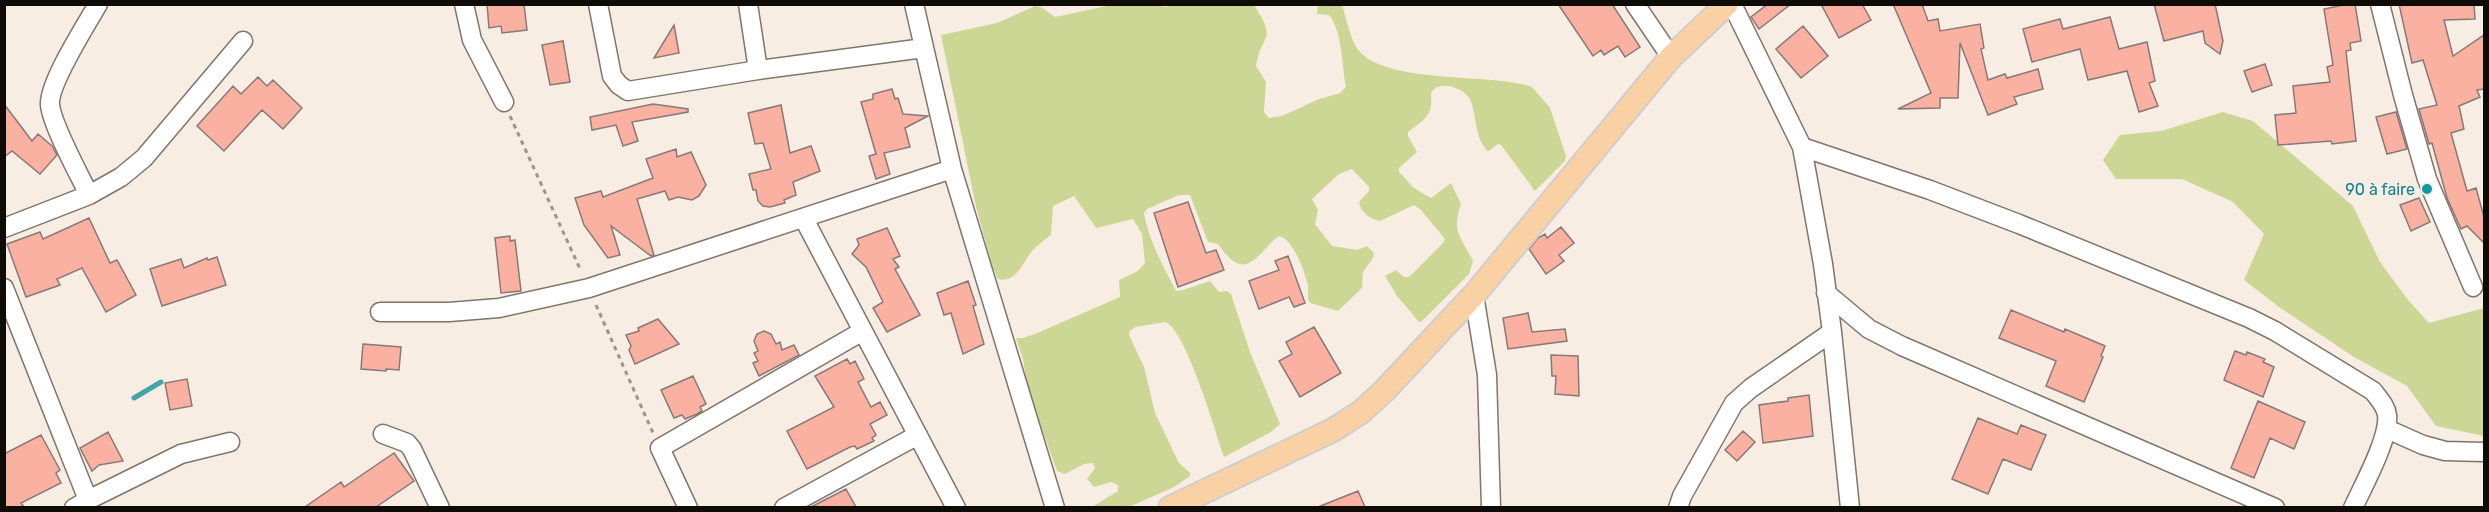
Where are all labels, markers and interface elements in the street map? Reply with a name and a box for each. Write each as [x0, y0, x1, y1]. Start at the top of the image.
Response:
place label: 90 à faire [2345, 180, 2415, 199]
marker: 90 à faire [2420, 182, 2434, 196]

